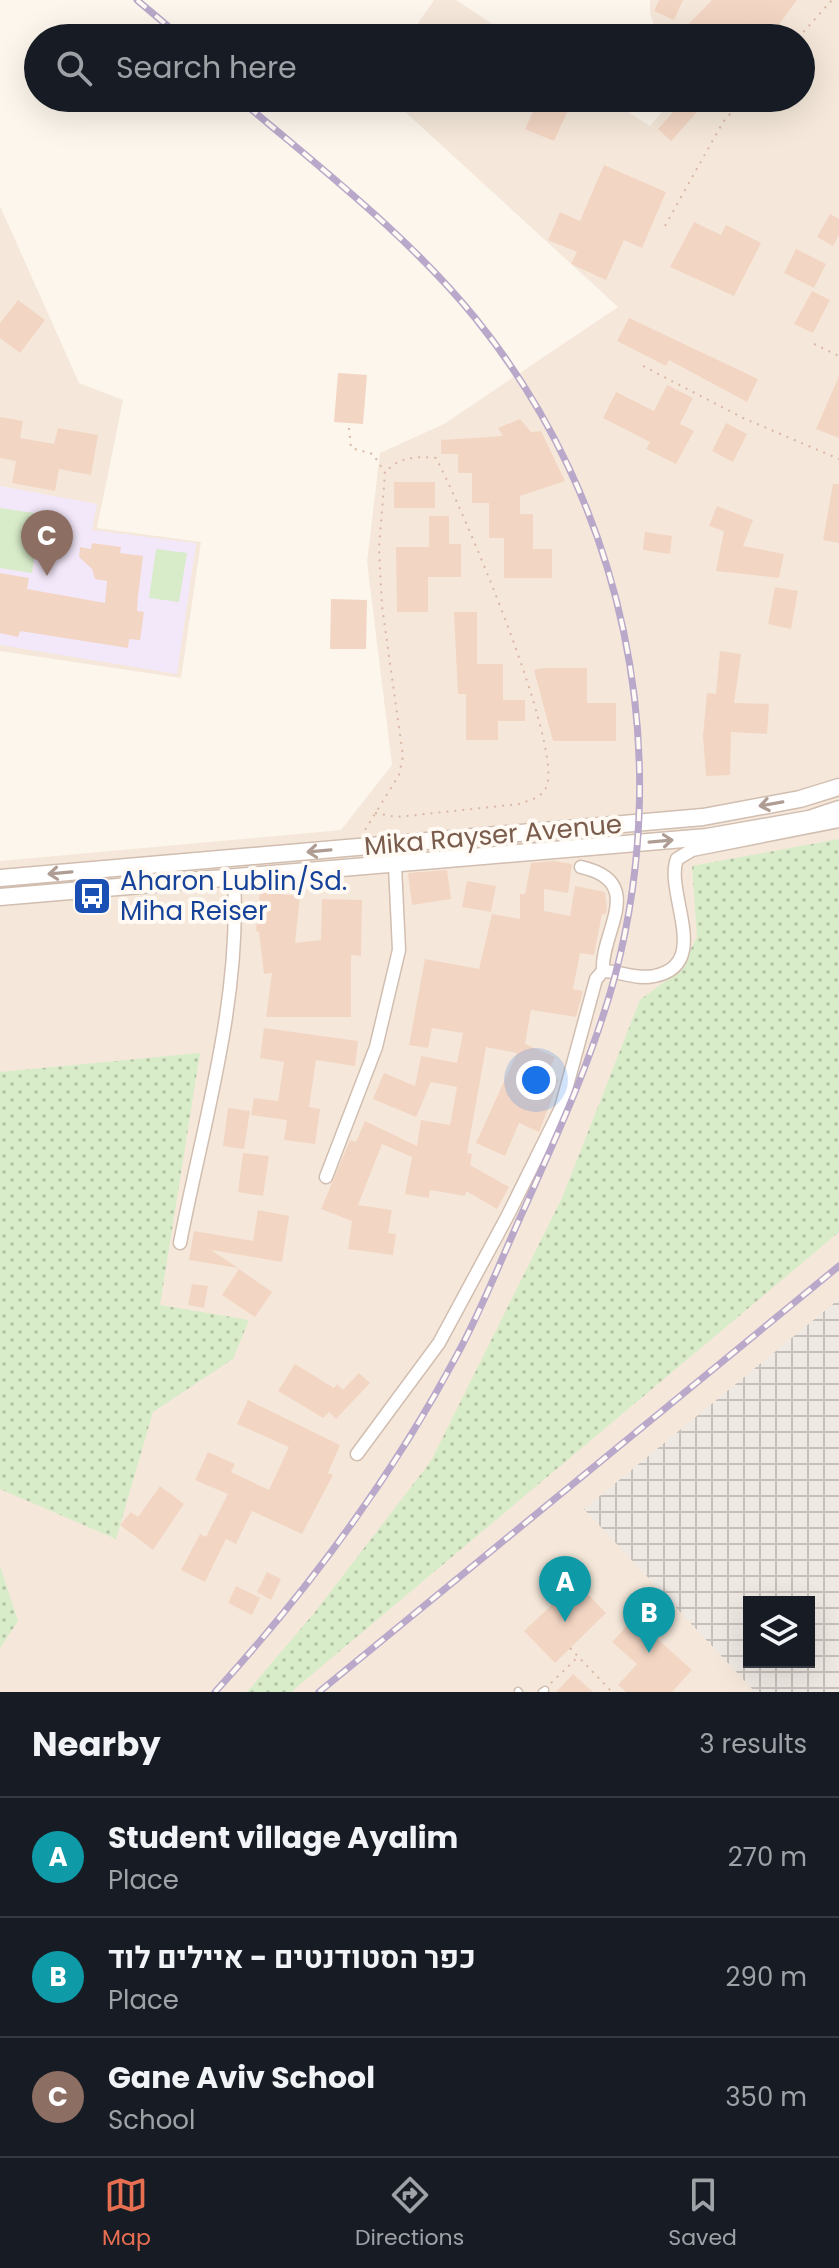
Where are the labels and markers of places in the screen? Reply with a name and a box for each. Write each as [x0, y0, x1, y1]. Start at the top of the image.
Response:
pin: C [21, 510, 73, 576]
place label: Aharon Lublin/Sd. Miha Reiser [120, 863, 347, 929]
bus stop icon: Aharon Lublin/Sd. Miha Reiser [71, 875, 113, 917]
pin: A [539, 1556, 591, 1622]
pin: B [623, 1587, 675, 1653]

